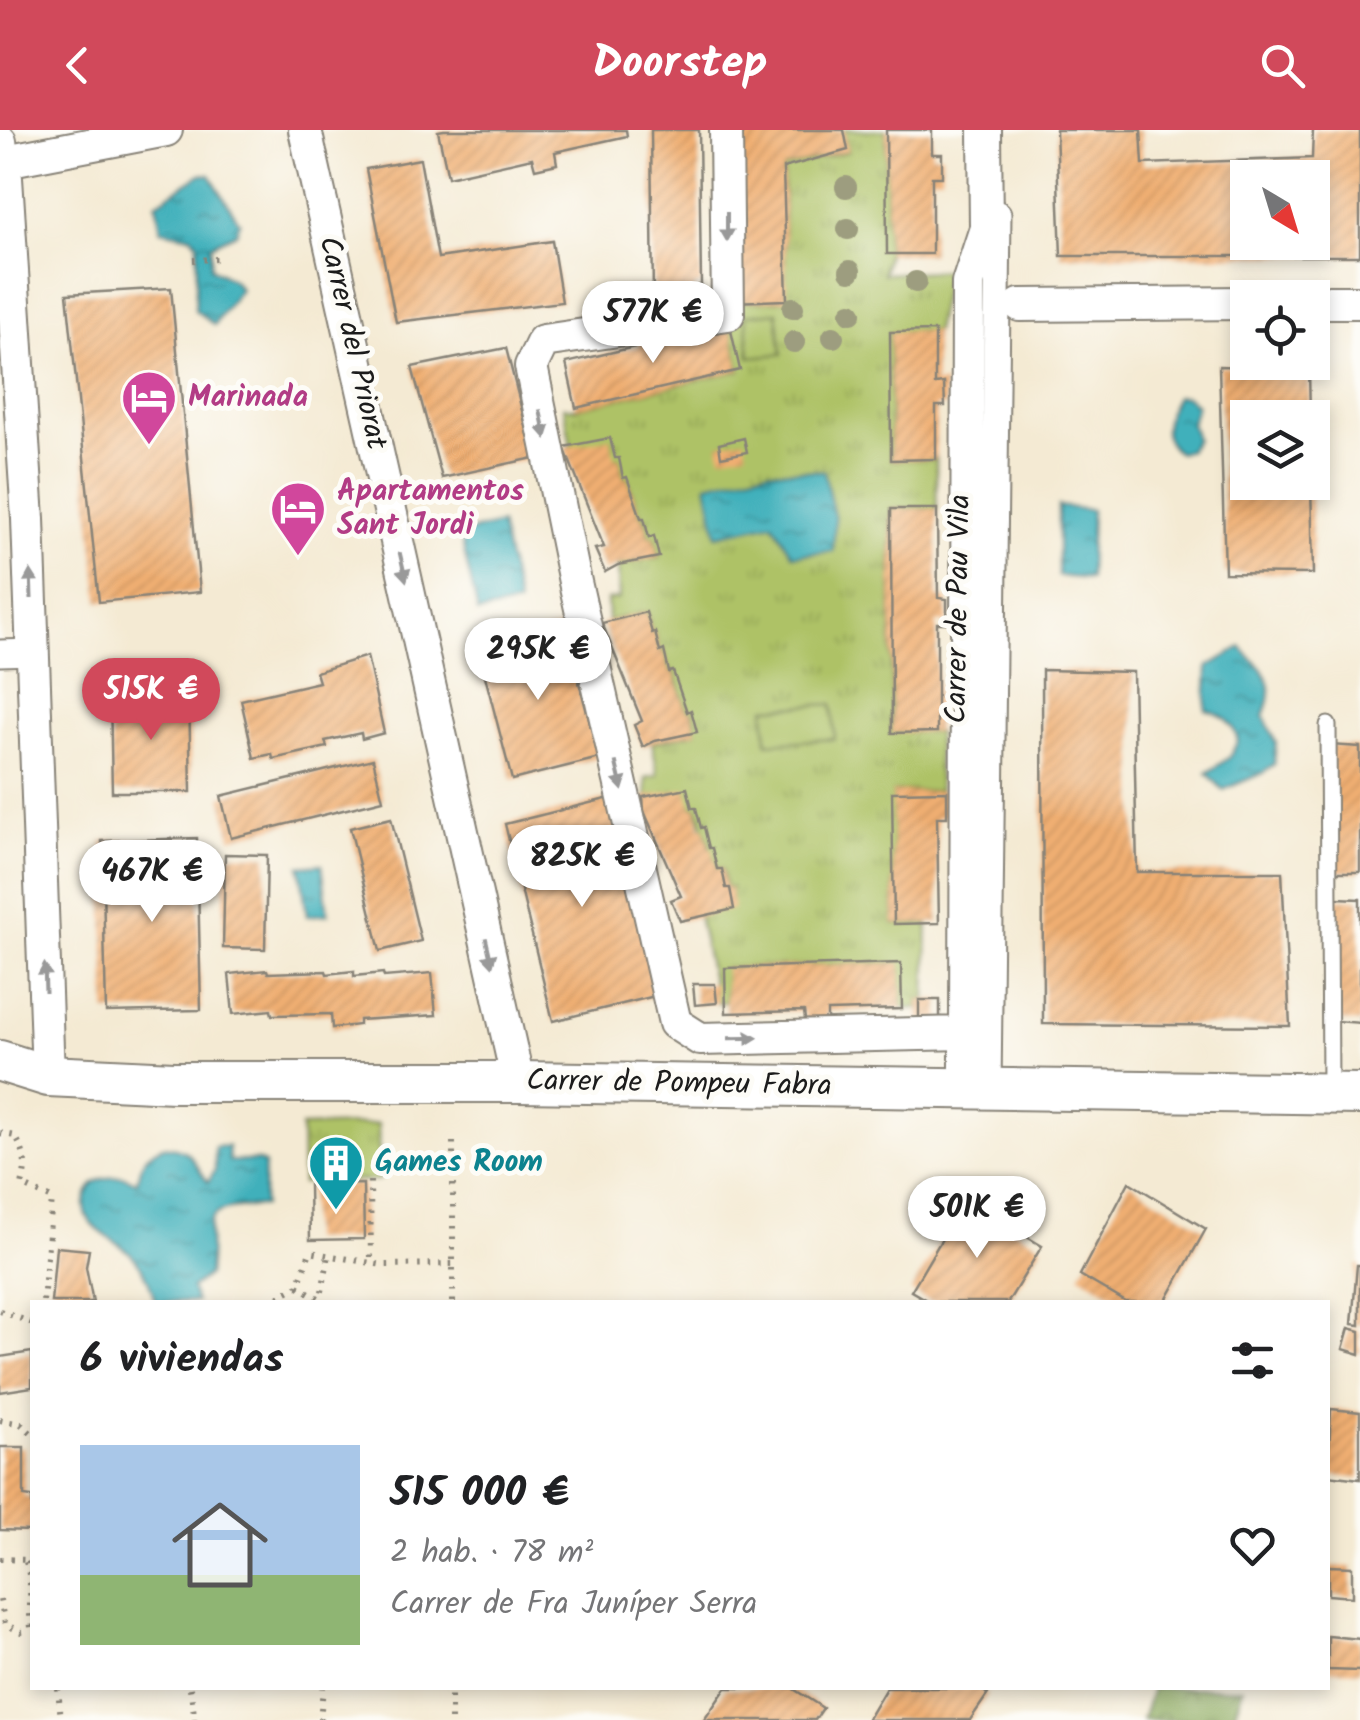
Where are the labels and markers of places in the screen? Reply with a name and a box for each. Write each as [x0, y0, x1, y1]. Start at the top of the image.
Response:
pin: 577K € [572, 281, 734, 366]
hotel icon: Marinada [119, 368, 179, 447]
place label: Marinada [188, 374, 308, 422]
place label: Apartamentos Sant Jordi [337, 468, 524, 550]
hotel icon: Apartamentos Sant Jordi [268, 479, 328, 558]
pin: 295K € [457, 618, 619, 703]
pin: 515K € [70, 658, 232, 743]
pin: 825K € [501, 825, 663, 910]
pin: 467K € [71, 840, 233, 925]
building icon: Games Room [306, 1133, 366, 1212]
place label: Games Room [375, 1139, 543, 1187]
pin: 501K € [896, 1176, 1058, 1261]

